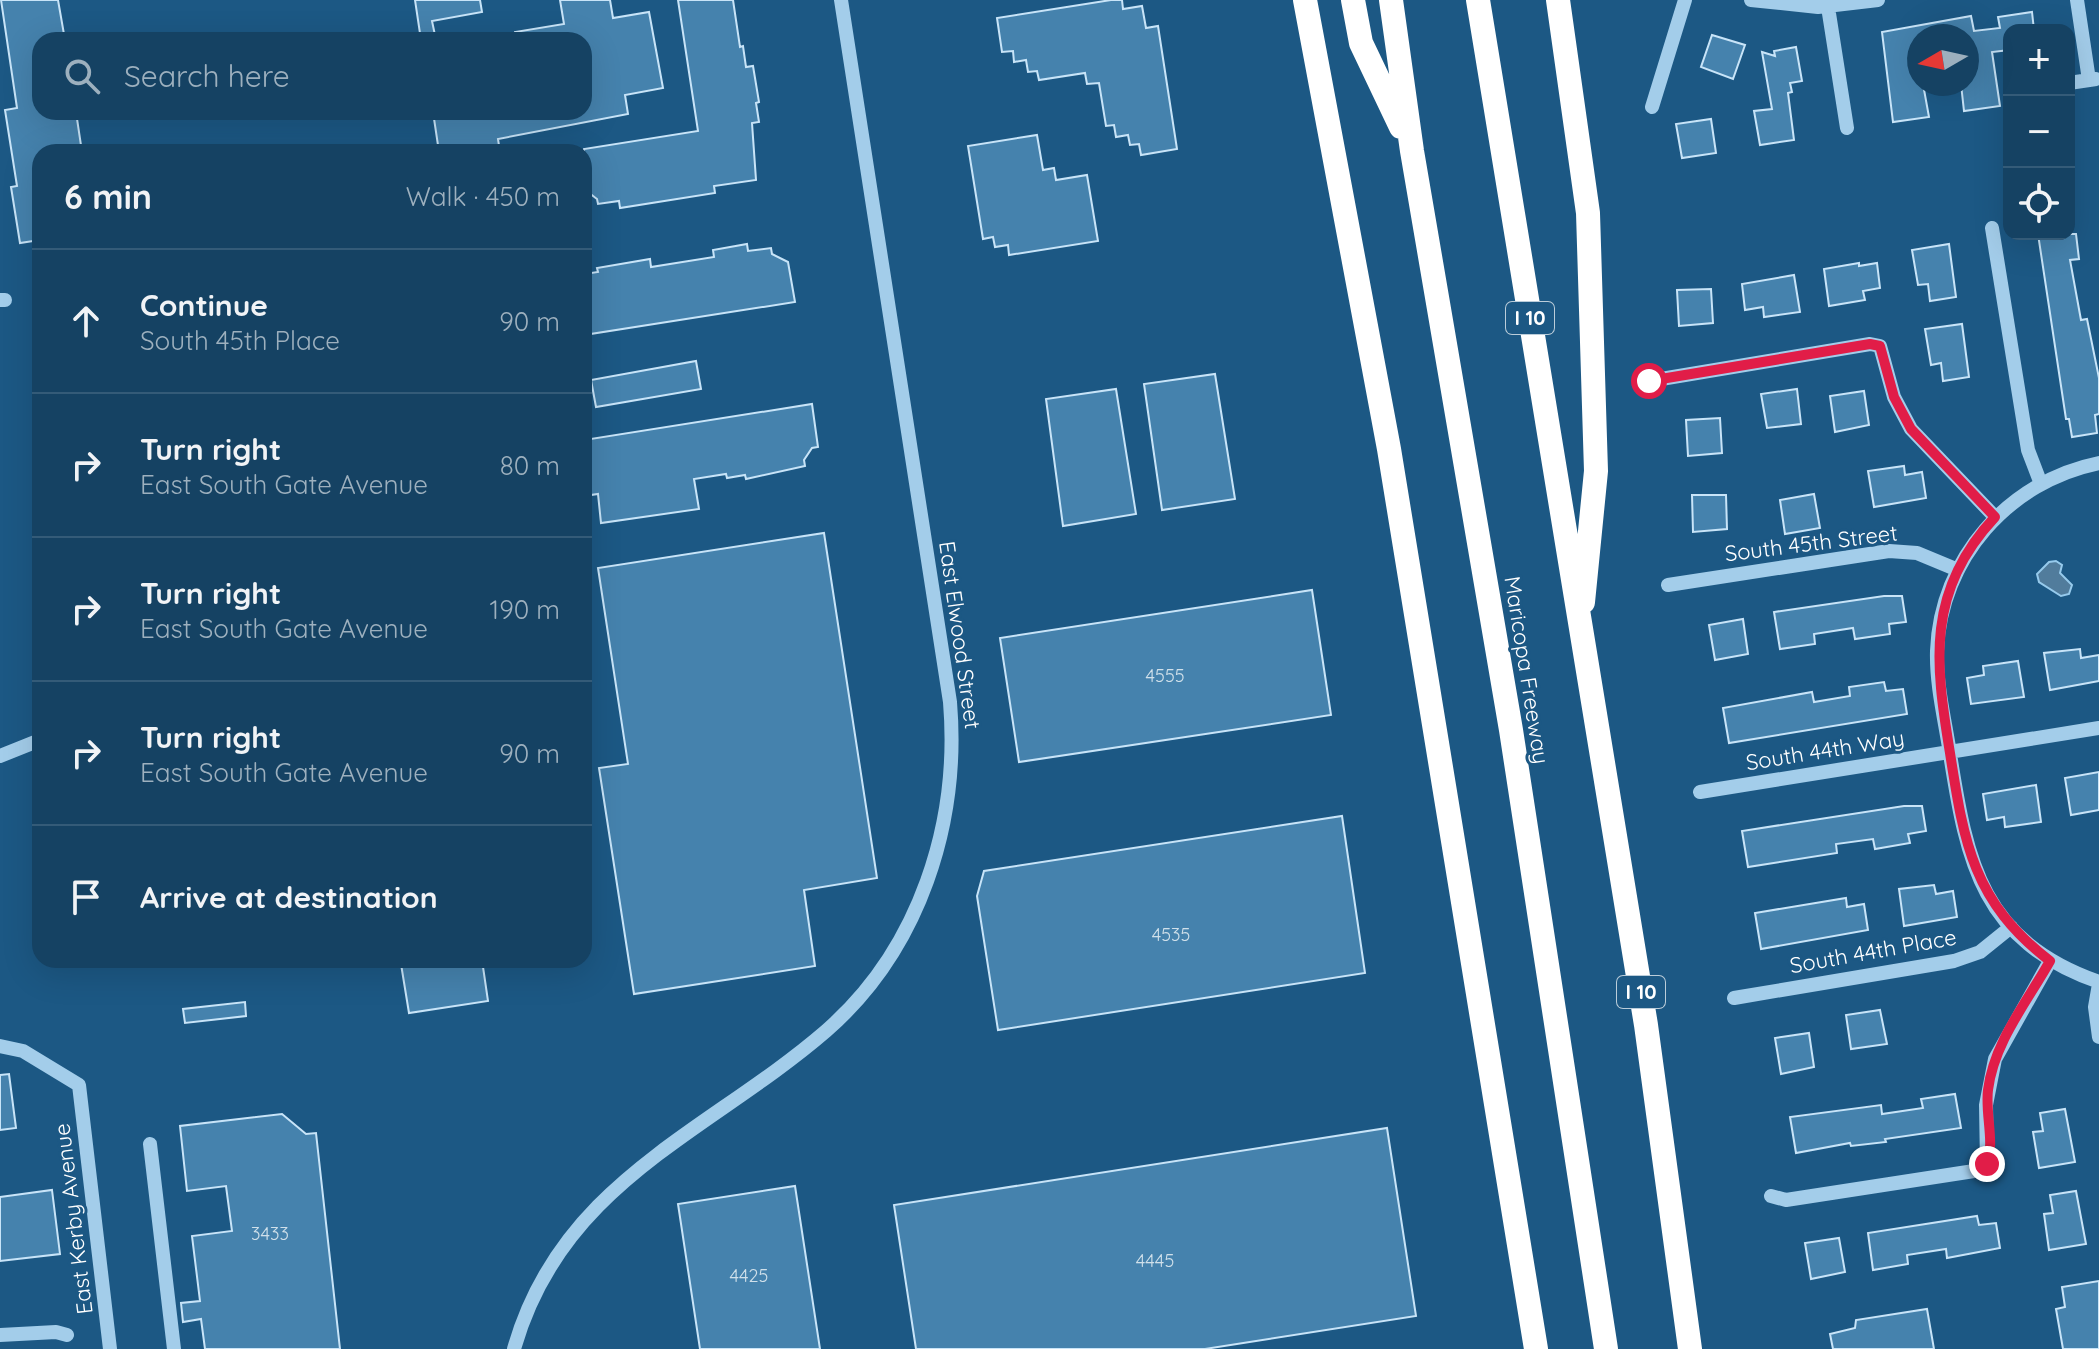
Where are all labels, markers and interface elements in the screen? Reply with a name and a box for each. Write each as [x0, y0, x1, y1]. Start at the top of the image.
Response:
north arrow [1907, 24, 1979, 96]
map controls [2003, 24, 2075, 240]
button: + [2003, 24, 2075, 96]
search box [32, 32, 592, 120]
icon: search [60, 54, 104, 98]
text: Search here [124, 57, 290, 95]
button: − [2003, 96, 2075, 168]
button: locate [2003, 168, 2075, 240]
text: 6 min [64, 175, 152, 218]
text: Walk · 450 m [406, 180, 560, 213]
text: Continue [140, 286, 268, 324]
icon: ahead [64, 299, 108, 343]
road number: I 10 [1506, 302, 1554, 334]
text: 90 m [499, 305, 560, 338]
text: South 45th Place [140, 324, 340, 357]
route start [1631, 363, 1667, 399]
text: Turn right [140, 430, 281, 468]
icon: right [64, 443, 108, 487]
text: 80 m [500, 449, 560, 482]
text: East South Gate Avenue [140, 468, 428, 501]
street label: South 45th Street [1723, 519, 1899, 567]
street label: East Elwood Street [933, 539, 987, 731]
text: Turn right [140, 574, 281, 612]
street label: Maricopa Freeway [1498, 574, 1556, 766]
icon: right [64, 587, 108, 631]
text: 190 m [490, 593, 560, 626]
text: East South Gate Avenue [140, 612, 428, 645]
house number: 4555 [1145, 664, 1185, 687]
text: Turn right [140, 718, 281, 756]
street label: South 44th Way [1744, 724, 1906, 776]
icon: right [64, 731, 108, 775]
text: 90 m [499, 737, 560, 770]
text: East South Gate Avenue [140, 756, 428, 789]
icon: arrive [64, 875, 108, 919]
text: Arrive at destination [140, 878, 438, 916]
house number: 4535 [1152, 923, 1190, 946]
street label: South 44th Place [1788, 923, 1958, 979]
road number: I 10 [1617, 976, 1665, 1008]
street label: East Kerby Avenue [47, 1122, 99, 1316]
route end [1969, 1146, 2005, 1182]
house number: 3433 [251, 1222, 289, 1245]
house number: 4445 [1136, 1249, 1174, 1272]
house number: 4425 [730, 1264, 768, 1287]

